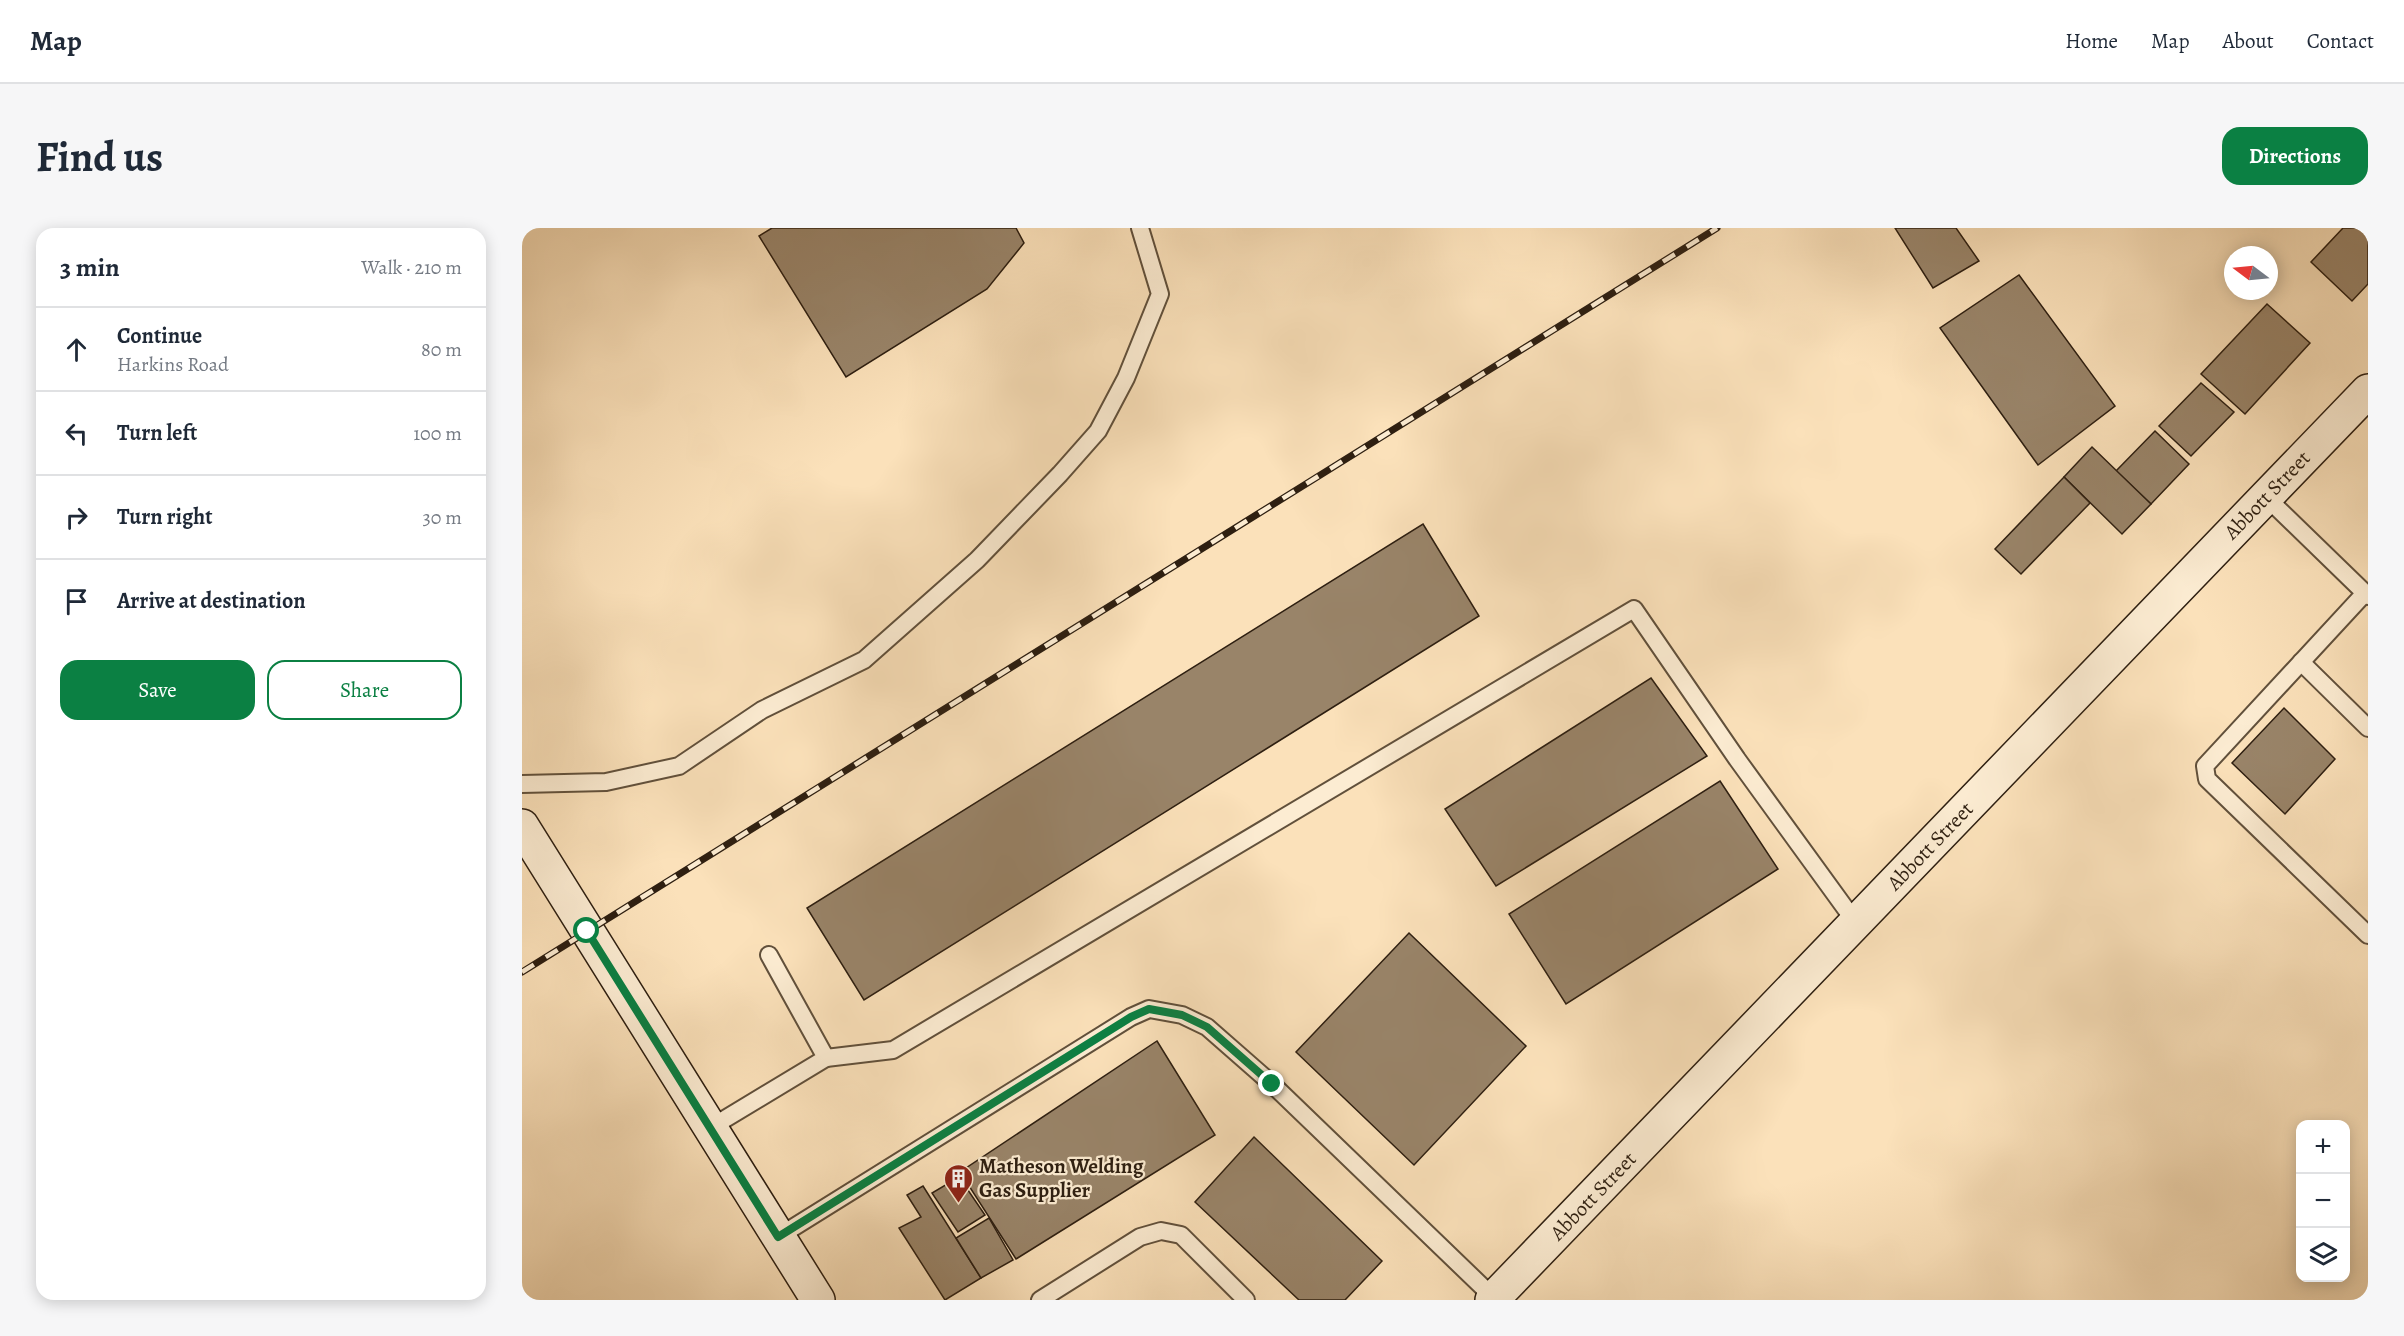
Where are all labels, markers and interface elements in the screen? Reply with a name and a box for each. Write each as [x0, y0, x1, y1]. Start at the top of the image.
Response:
text: Map [30, 22, 82, 60]
text: Home [2065, 27, 2118, 55]
text: Map [2151, 27, 2189, 55]
text: About [2222, 27, 2274, 55]
text: Contact [2307, 27, 2374, 55]
button: Directions [2222, 127, 2368, 185]
text: Find us [36, 128, 163, 185]
north arrow [2224, 246, 2278, 300]
text: 3 min [60, 250, 120, 285]
text: Walk · 210 m [361, 254, 462, 281]
text: Continue [117, 321, 202, 351]
icon: ahead [60, 333, 93, 366]
text: 80 m [421, 336, 462, 363]
text: Harkins Road [117, 351, 229, 378]
icon: left [60, 417, 93, 450]
text: Turn left [117, 418, 197, 448]
text: 100 m [413, 420, 462, 447]
street label: Abbott Street [2217, 444, 2316, 546]
icon: right [60, 501, 93, 534]
text: Turn right [117, 502, 213, 532]
text: 30 m [422, 504, 462, 531]
icon: arrive [60, 585, 93, 618]
text: Arrive at destination [117, 586, 306, 616]
button: Save [60, 660, 255, 720]
button: Share [267, 660, 462, 720]
street label: Abbott Street [1880, 795, 1979, 897]
route start [573, 917, 599, 943]
route end [1258, 1070, 1284, 1096]
map controls [2296, 1120, 2350, 1282]
button: + [2296, 1120, 2350, 1174]
street label: Abbott Street [1543, 1145, 1642, 1247]
place label: Matheson Welding Gas Supplier [979, 1152, 1144, 1204]
building icon: Matheson Welding Gas Supplier [942, 1162, 974, 1204]
button: − [2296, 1174, 2350, 1228]
button: layers [2296, 1228, 2350, 1282]

